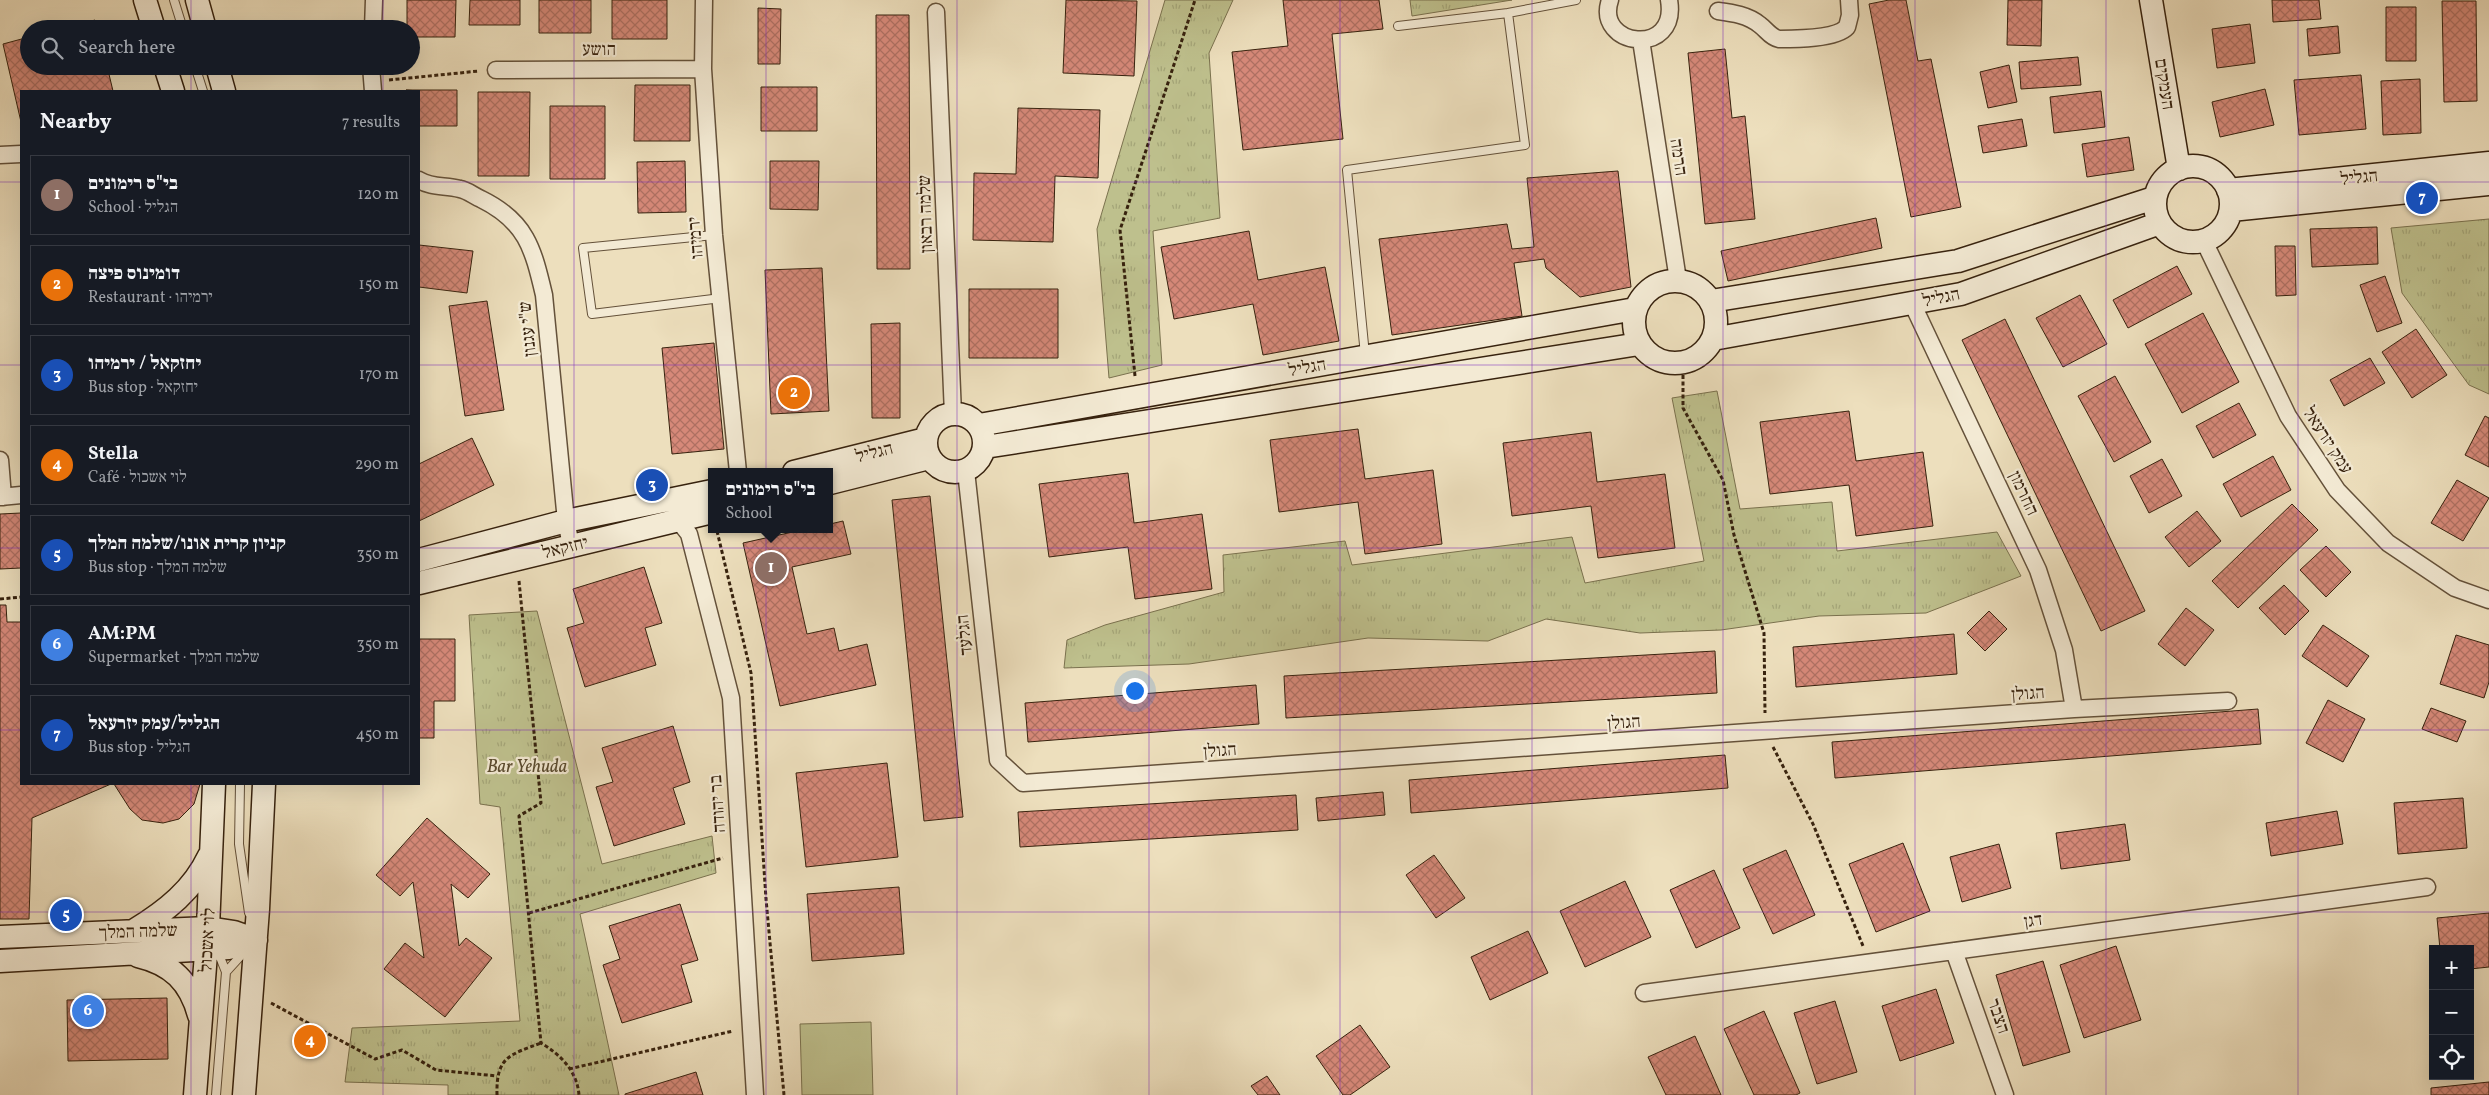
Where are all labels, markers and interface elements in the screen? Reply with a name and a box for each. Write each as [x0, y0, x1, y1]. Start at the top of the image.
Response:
search box [20, 20, 420, 75]
icon: search [38, 34, 66, 62]
text: Search here [78, 35, 175, 61]
street label: הושע [582, 38, 616, 63]
street label: העמקים [2147, 57, 2180, 112]
text: Nearby [40, 108, 111, 137]
text: 7 results [342, 112, 400, 134]
street label: הרמה [1662, 137, 1693, 178]
street label: הגליל [2339, 164, 2379, 193]
text: בי"ס רימונים [88, 171, 178, 197]
street label: שלמה רבאון [913, 174, 940, 253]
pin: 7 [2406, 179, 2438, 217]
text: 1 [54, 184, 60, 206]
text: 120 m [357, 184, 399, 206]
text: School · הגליל [88, 197, 178, 219]
street label: ירמיהו [682, 216, 711, 260]
text: דומינוס פיצה [88, 261, 180, 287]
text: 2 [53, 274, 61, 296]
text: 150 m [358, 274, 399, 296]
street label: הגליל [1920, 282, 1963, 315]
text: Restaurant · ירמיהו [88, 287, 213, 309]
street label: ש"י עגנון [513, 300, 544, 358]
text: יחזקאל / ירמיהו [88, 351, 201, 377]
street label: הגליל [1286, 353, 1328, 384]
text: 3 [53, 364, 61, 386]
text: 170 m [359, 364, 399, 386]
pin: 2 [778, 374, 810, 412]
text: Bus stop · יחזקאל [88, 377, 198, 399]
street label: עמק יזרעאל [2296, 402, 2358, 479]
street label: הגליל [853, 437, 896, 470]
text: Stella [88, 441, 139, 467]
text: 4 [52, 454, 62, 476]
text: 290 m [355, 454, 399, 476]
pin: 3 [636, 466, 668, 504]
text: Café · לוי אשכול [88, 467, 187, 489]
street label: החרמון [2001, 467, 2044, 520]
popup [708, 468, 833, 533]
text: בי"ס רימונים [725, 477, 816, 503]
text: School [725, 503, 772, 525]
text: קניון קרית אונו/שלמה המלך [88, 531, 286, 557]
street label: יחזקאל [540, 531, 591, 566]
text: 5 [53, 544, 61, 566]
text: 350 m [356, 544, 399, 566]
pin: 1 [755, 549, 787, 587]
text: Bus stop · שלמה המלך [88, 557, 227, 579]
street label: הגלעד [951, 613, 980, 657]
text: AM:PM [88, 621, 156, 647]
text: 6 [53, 634, 61, 656]
text: 350 m [356, 634, 399, 656]
text: Supermarket · שלמה המלך [88, 647, 260, 669]
your location [1122, 678, 1148, 704]
street label: הגולן [2011, 681, 2046, 708]
street label: הגולן [1607, 710, 1642, 737]
text: הגליל/עמק יזרעאל [88, 711, 220, 737]
text: 7 [53, 724, 61, 746]
text: 450 m [356, 724, 399, 746]
text: Bus stop · הגליל [88, 737, 190, 759]
street label: הגולן [1203, 738, 1238, 765]
park label: Bar Yehuda [487, 755, 567, 780]
street label: בר יהודה [704, 774, 733, 834]
pin: 5 [50, 896, 82, 934]
street label: לוי אשכול [194, 907, 223, 973]
street label: דגן [2022, 908, 2044, 935]
street label: שלמה המלך [98, 919, 178, 946]
map controls [2429, 945, 2474, 1080]
button: + [2429, 945, 2474, 990]
button: − [2429, 990, 2474, 1035]
pin: 6 [72, 992, 104, 1030]
street label: הצבר [1980, 996, 2015, 1037]
pin: 4 [294, 1022, 326, 1060]
button: locate [2429, 1035, 2474, 1080]

